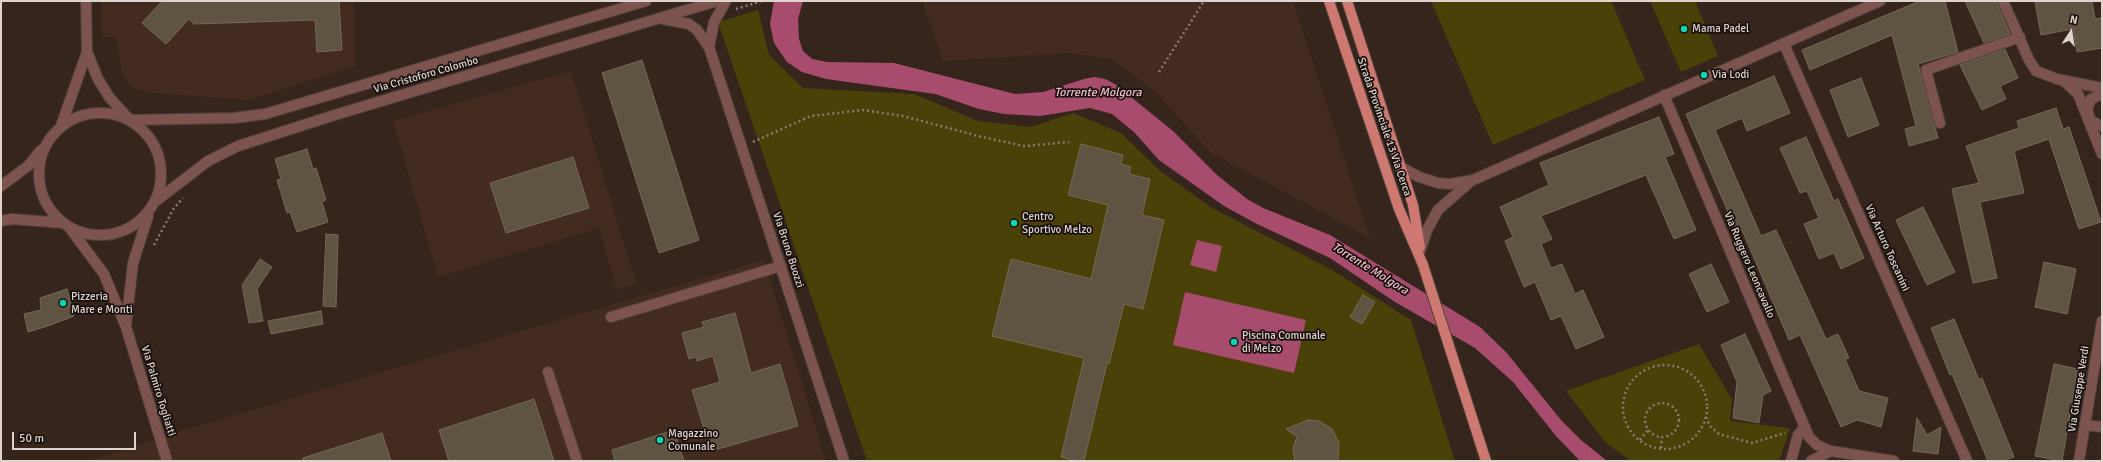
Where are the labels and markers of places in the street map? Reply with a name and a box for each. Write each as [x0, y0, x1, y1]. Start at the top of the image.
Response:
place label: Mama Padel [1692, 22, 1749, 36]
marker: Mama Padel [1679, 24, 1689, 34]
place label: Via Lodi [1712, 68, 1749, 82]
marker: Via Lodi [1699, 70, 1709, 80]
place label: Centro Sportivo Melzo [1022, 210, 1092, 236]
marker: Centro Sportivo Melzo [1009, 218, 1019, 228]
place label: Pizzeria Mare e Monti [71, 290, 133, 316]
marker: Pizzeria Mare e Monti [58, 298, 68, 308]
place label: Piscina Comunale di Melzo [1242, 329, 1326, 355]
marker: Piscina Comunale di Melzo [1229, 337, 1239, 347]
place label: Magazzino Comunale [668, 427, 718, 453]
marker: Magazzino Comunale [655, 435, 665, 445]

